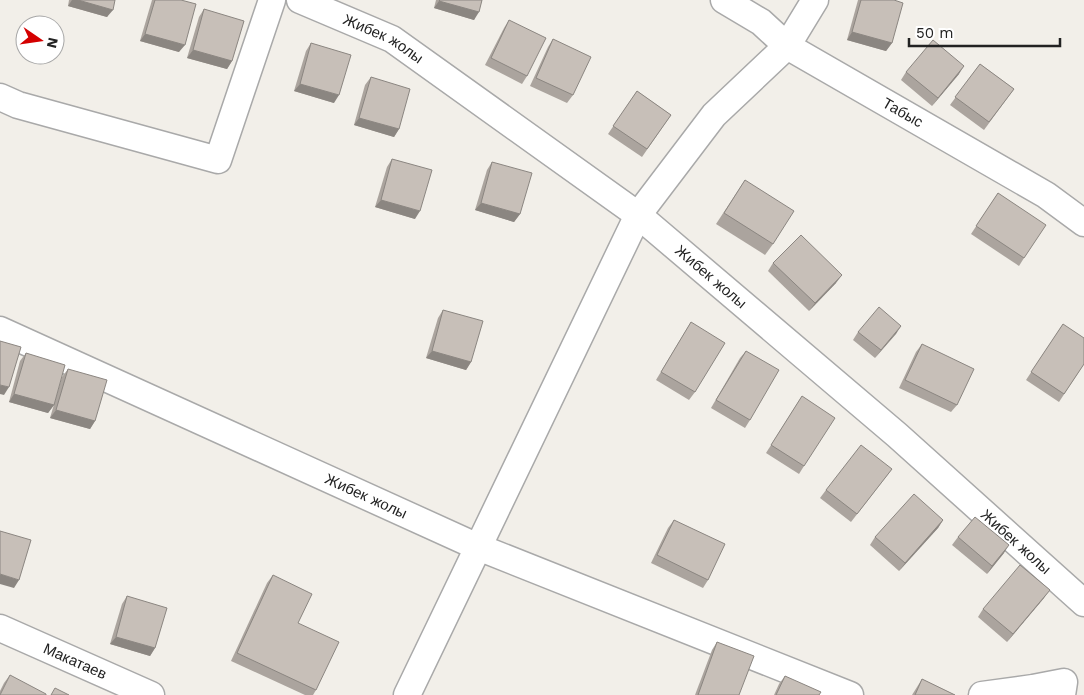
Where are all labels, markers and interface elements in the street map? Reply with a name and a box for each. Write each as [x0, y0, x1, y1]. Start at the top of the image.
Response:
street label: Жибек жолы [341, 10, 427, 67]
north arrow [15, 15, 65, 65]
scale bar [909, 15, 1060, 47]
text: 50 m [916, 24, 953, 42]
text: N [44, 36, 62, 50]
street label: Табыс [879, 94, 927, 132]
street label: Жибек жолы [671, 241, 750, 312]
street label: Жибек жолы [322, 470, 410, 523]
street label: Жибек жолы [977, 506, 1055, 578]
street label: Макатаев [41, 639, 109, 683]

